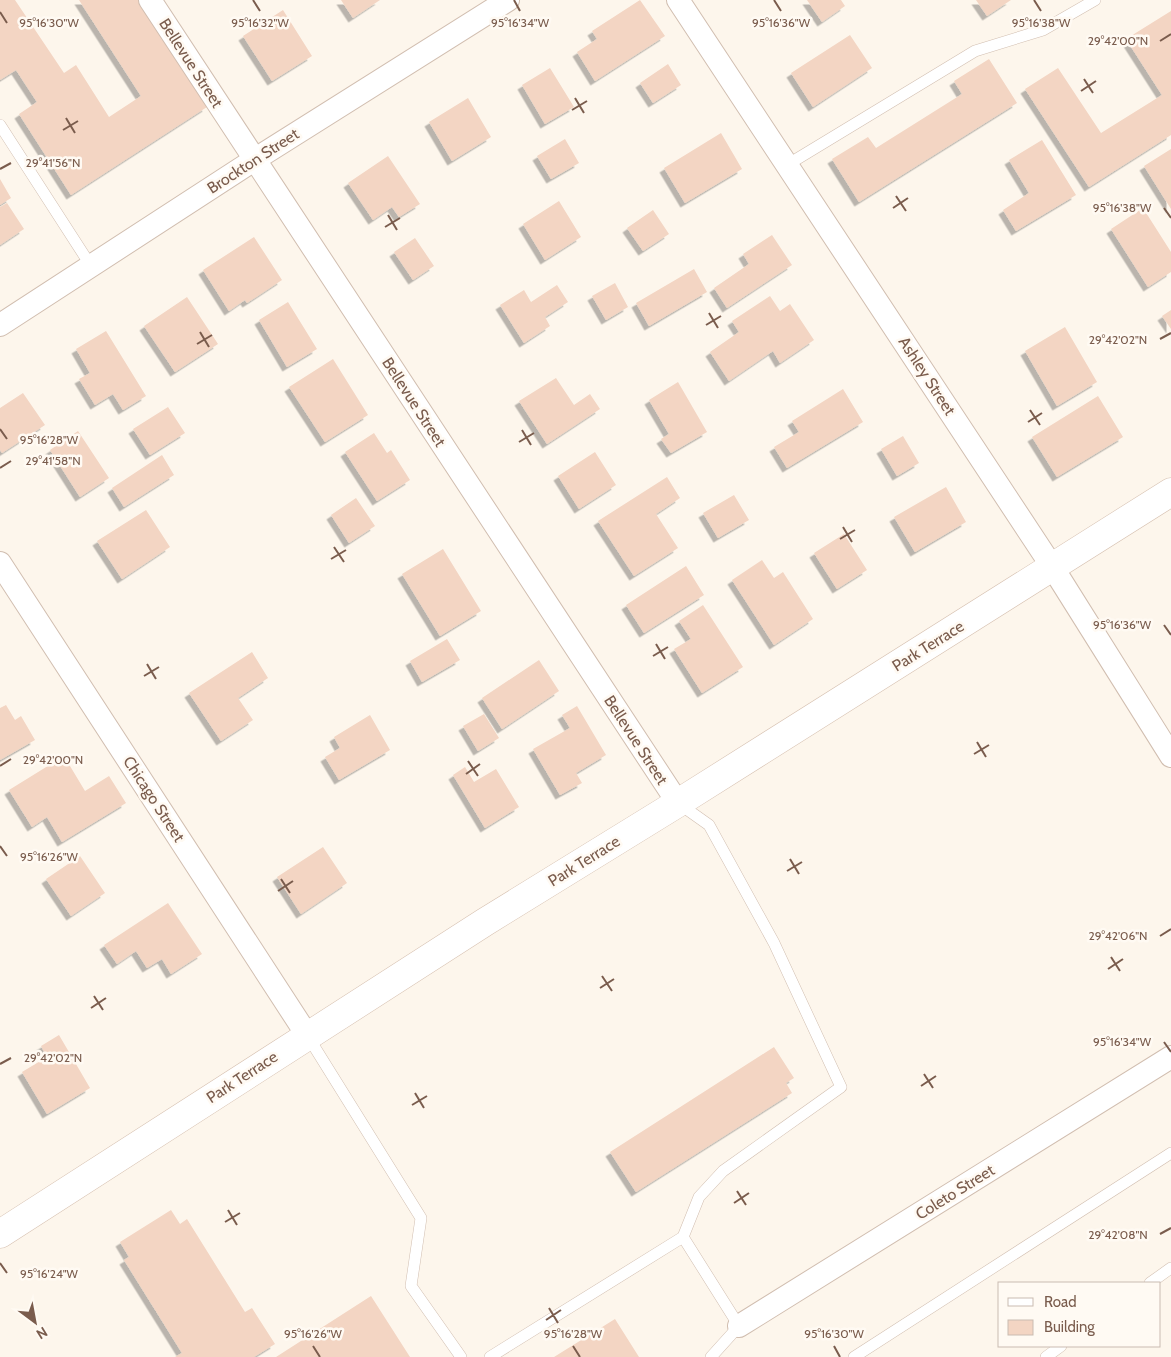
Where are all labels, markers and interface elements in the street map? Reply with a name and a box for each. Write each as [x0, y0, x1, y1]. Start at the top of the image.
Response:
text: 95°16'30"W [19, 15, 79, 30]
street label: Bellevue Street [155, 15, 227, 112]
text: 95°16'32"W [231, 15, 289, 30]
text: 95°16'34"W [491, 15, 550, 30]
text: 95°16'36"W [752, 15, 811, 30]
text: 95°16'38"W [1012, 15, 1071, 30]
text: 29°42'00"N [1088, 33, 1148, 48]
street label: Brockton Street [204, 124, 303, 198]
text: 29°41'56"N [26, 155, 80, 170]
text: 95°16'38"W [1093, 200, 1152, 215]
text: 29°42'02"N [1089, 332, 1147, 347]
street label: Ashley Street [895, 333, 960, 419]
street label: Bellevue Street [378, 354, 450, 451]
text: 95°16'28"W [20, 432, 79, 447]
text: 29°41'58"N [25, 453, 81, 468]
street label: Park Terrace [889, 617, 967, 675]
text: 95°16'36"W [1093, 617, 1152, 632]
street label: Bellevue Street [600, 692, 672, 789]
text: 29°42'00"N [23, 752, 83, 767]
street label: Chicago Street [119, 753, 189, 846]
street label: Park Terrace [545, 832, 623, 890]
text: 95°16'26"W [20, 849, 79, 864]
text: 29°42'06"N [1088, 928, 1148, 943]
text: 95°16'34"W [1093, 1034, 1152, 1049]
street label: Park Terrace [203, 1047, 281, 1107]
text: 29°42'02"N [24, 1050, 82, 1065]
street label: Coleto Street [912, 1160, 998, 1224]
text: 29°42'08"N [1088, 1227, 1148, 1242]
text: 95°16'24"W [20, 1266, 79, 1281]
legend [998, 1282, 1161, 1347]
text: Road [1044, 1293, 1077, 1311]
north arrow [10, 1297, 60, 1347]
text: Building [1044, 1318, 1095, 1336]
text: N [33, 1323, 51, 1343]
text: 95°16'26"W [284, 1326, 343, 1341]
text: 95°16'28"W [544, 1326, 603, 1341]
text: 95°16'30"W [804, 1326, 864, 1341]

